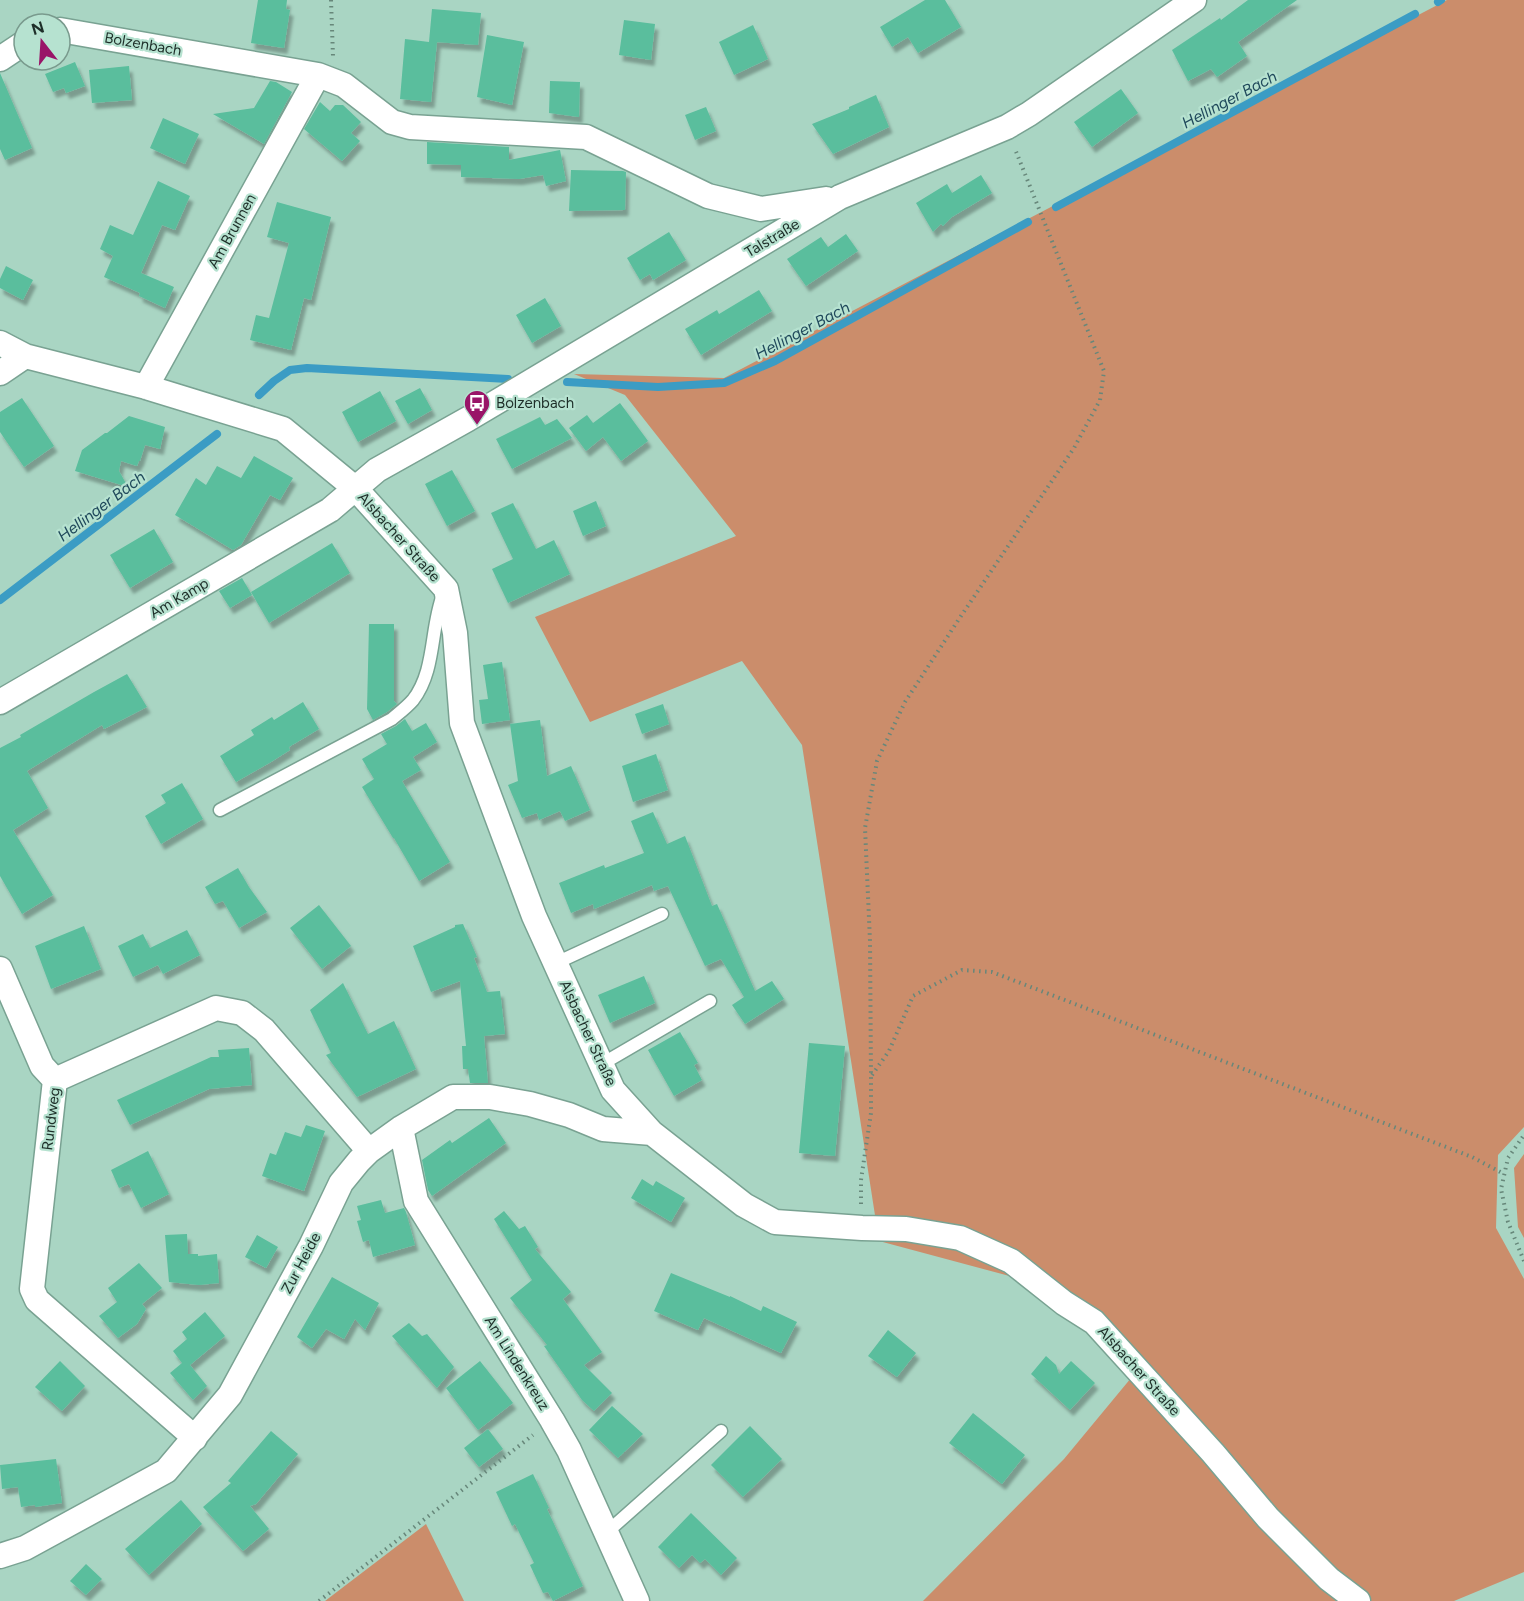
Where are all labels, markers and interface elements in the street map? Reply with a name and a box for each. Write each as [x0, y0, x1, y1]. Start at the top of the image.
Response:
north arrow [12, 12, 72, 72]
text: N [29, 17, 46, 39]
street label: Bolzenbach [103, 28, 183, 60]
water label: Hellinger Bach [1178, 66, 1280, 132]
street label: Am Brunnen [204, 191, 260, 271]
street label: Talstraße [742, 215, 802, 261]
water label: Hellinger Bach [751, 297, 853, 363]
bus stop icon: Bolzenbach [462, 388, 492, 426]
place label: Bolzenbach [496, 394, 574, 412]
water label: Hellinger Bach [54, 467, 149, 546]
street label: Alsbacher Straße [354, 488, 444, 586]
street label: Am Kamp [146, 574, 212, 622]
street label: Alsbacher Straße [556, 977, 620, 1089]
street label: Rundweg [38, 1086, 64, 1152]
street label: Zur Heide [277, 1229, 325, 1297]
street label: Am Lindenkreuz [481, 1312, 553, 1414]
street label: Alsbacher Straße [1094, 1322, 1184, 1420]

